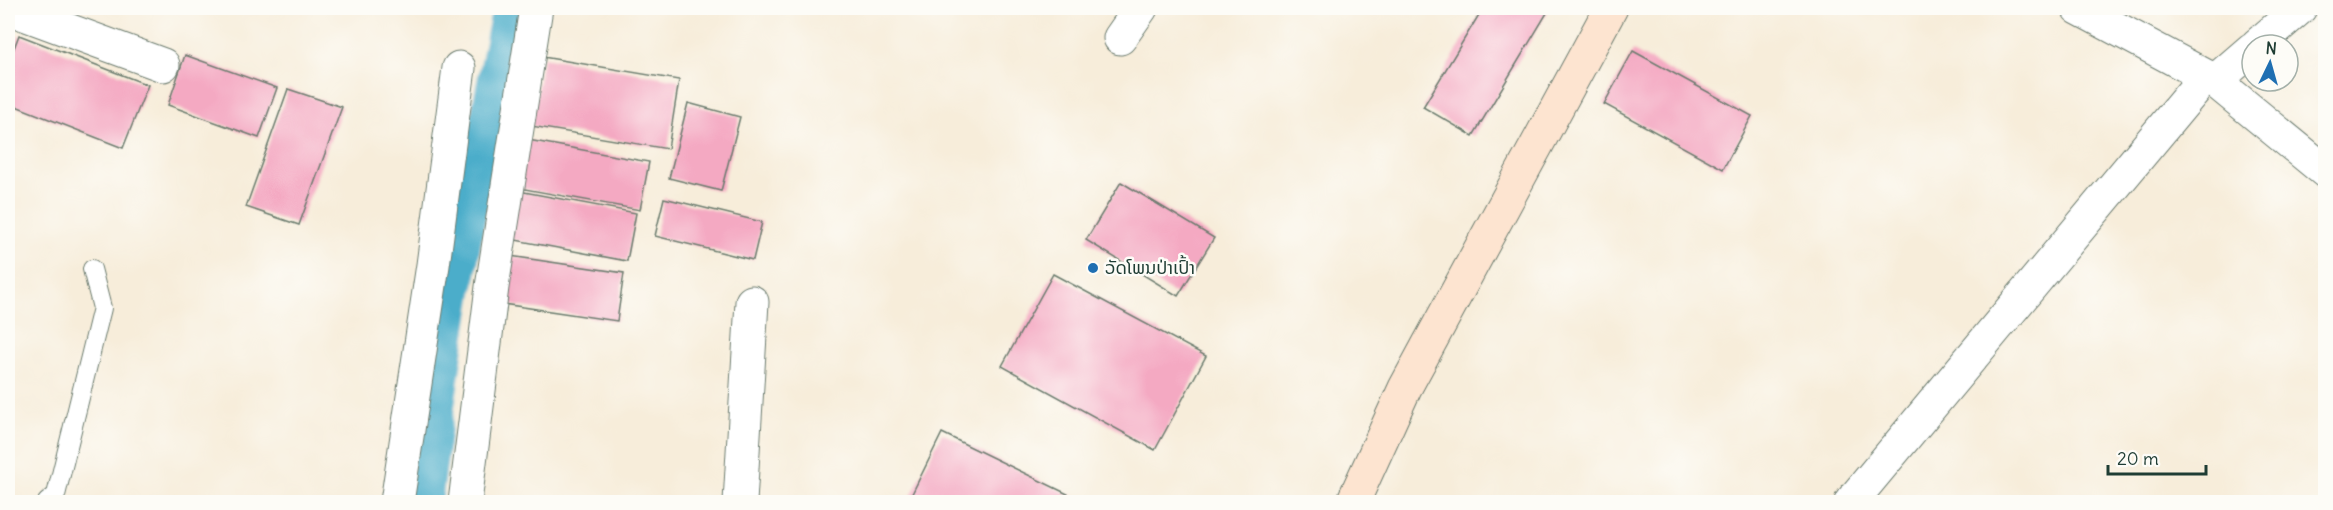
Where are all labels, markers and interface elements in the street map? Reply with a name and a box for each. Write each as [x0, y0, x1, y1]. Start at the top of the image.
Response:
north arrow [2240, 33, 2300, 93]
text: N [2265, 38, 2278, 59]
place label: ວັດໂພນປ່າເປົ້າ [1105, 255, 1195, 279]
marker: ວັດໂພນປ່າເປົ້າ [1086, 261, 1100, 275]
scale bar [2108, 438, 2206, 476]
text: 20 m [2117, 447, 2159, 470]

